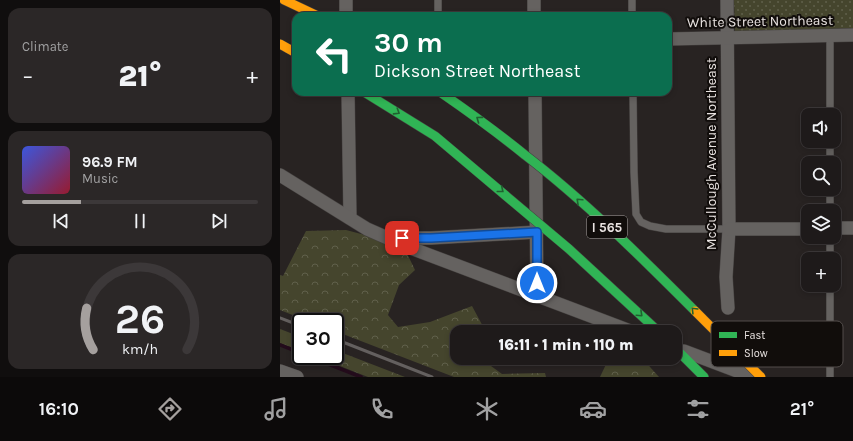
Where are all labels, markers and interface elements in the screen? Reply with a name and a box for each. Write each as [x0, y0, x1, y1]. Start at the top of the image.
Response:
street label: White Street Northeast [687, 12, 833, 31]
text: 30 m [374, 26, 443, 59]
icon: left [308, 28, 360, 80]
text: Climate [22, 39, 68, 54]
text: 21° [118, 58, 162, 94]
street label: McCullough Avenue Northeast [703, 58, 720, 250]
text: Dickson Street Northeast [374, 60, 580, 82]
text: − [22, 63, 34, 89]
text: + [246, 63, 258, 89]
one-way arrow [393, 108, 400, 115]
map controls [801, 108, 841, 292]
button: sound [801, 108, 841, 148]
one-way arrow [476, 117, 483, 124]
text: 96.9 FM [82, 153, 138, 171]
button: search [801, 156, 841, 196]
text: Music [82, 171, 118, 186]
one-way arrow [496, 185, 504, 192]
one-way arrow [577, 199, 584, 206]
button: layers [801, 204, 841, 244]
icon: previous [50, 210, 72, 232]
icon: pause [129, 210, 151, 232]
icon: next [208, 210, 230, 232]
road number: I 565 [587, 216, 627, 238]
pin [385, 221, 419, 255]
icon: arrive [391, 227, 413, 249]
button: + [801, 252, 841, 292]
position arrow [516, 262, 558, 304]
text: 26 [115, 294, 165, 342]
one-way arrow [691, 307, 699, 315]
one-way arrow [635, 309, 642, 316]
speed limit sign: 30 [292, 313, 344, 365]
legend [711, 321, 843, 367]
text: Fast [744, 329, 765, 342]
text: 16:11 · 1 min · 110 m [499, 336, 633, 354]
text: km/h [122, 340, 158, 357]
text: Slow [744, 347, 768, 360]
icon: directions [156, 395, 184, 423]
icon: music [262, 395, 290, 423]
icon: phone [368, 395, 396, 423]
icon: climate [473, 395, 501, 423]
icon: car [579, 395, 607, 423]
icon: filters [684, 395, 712, 423]
text: 16:10 [39, 398, 79, 420]
text: 21° [790, 398, 814, 420]

